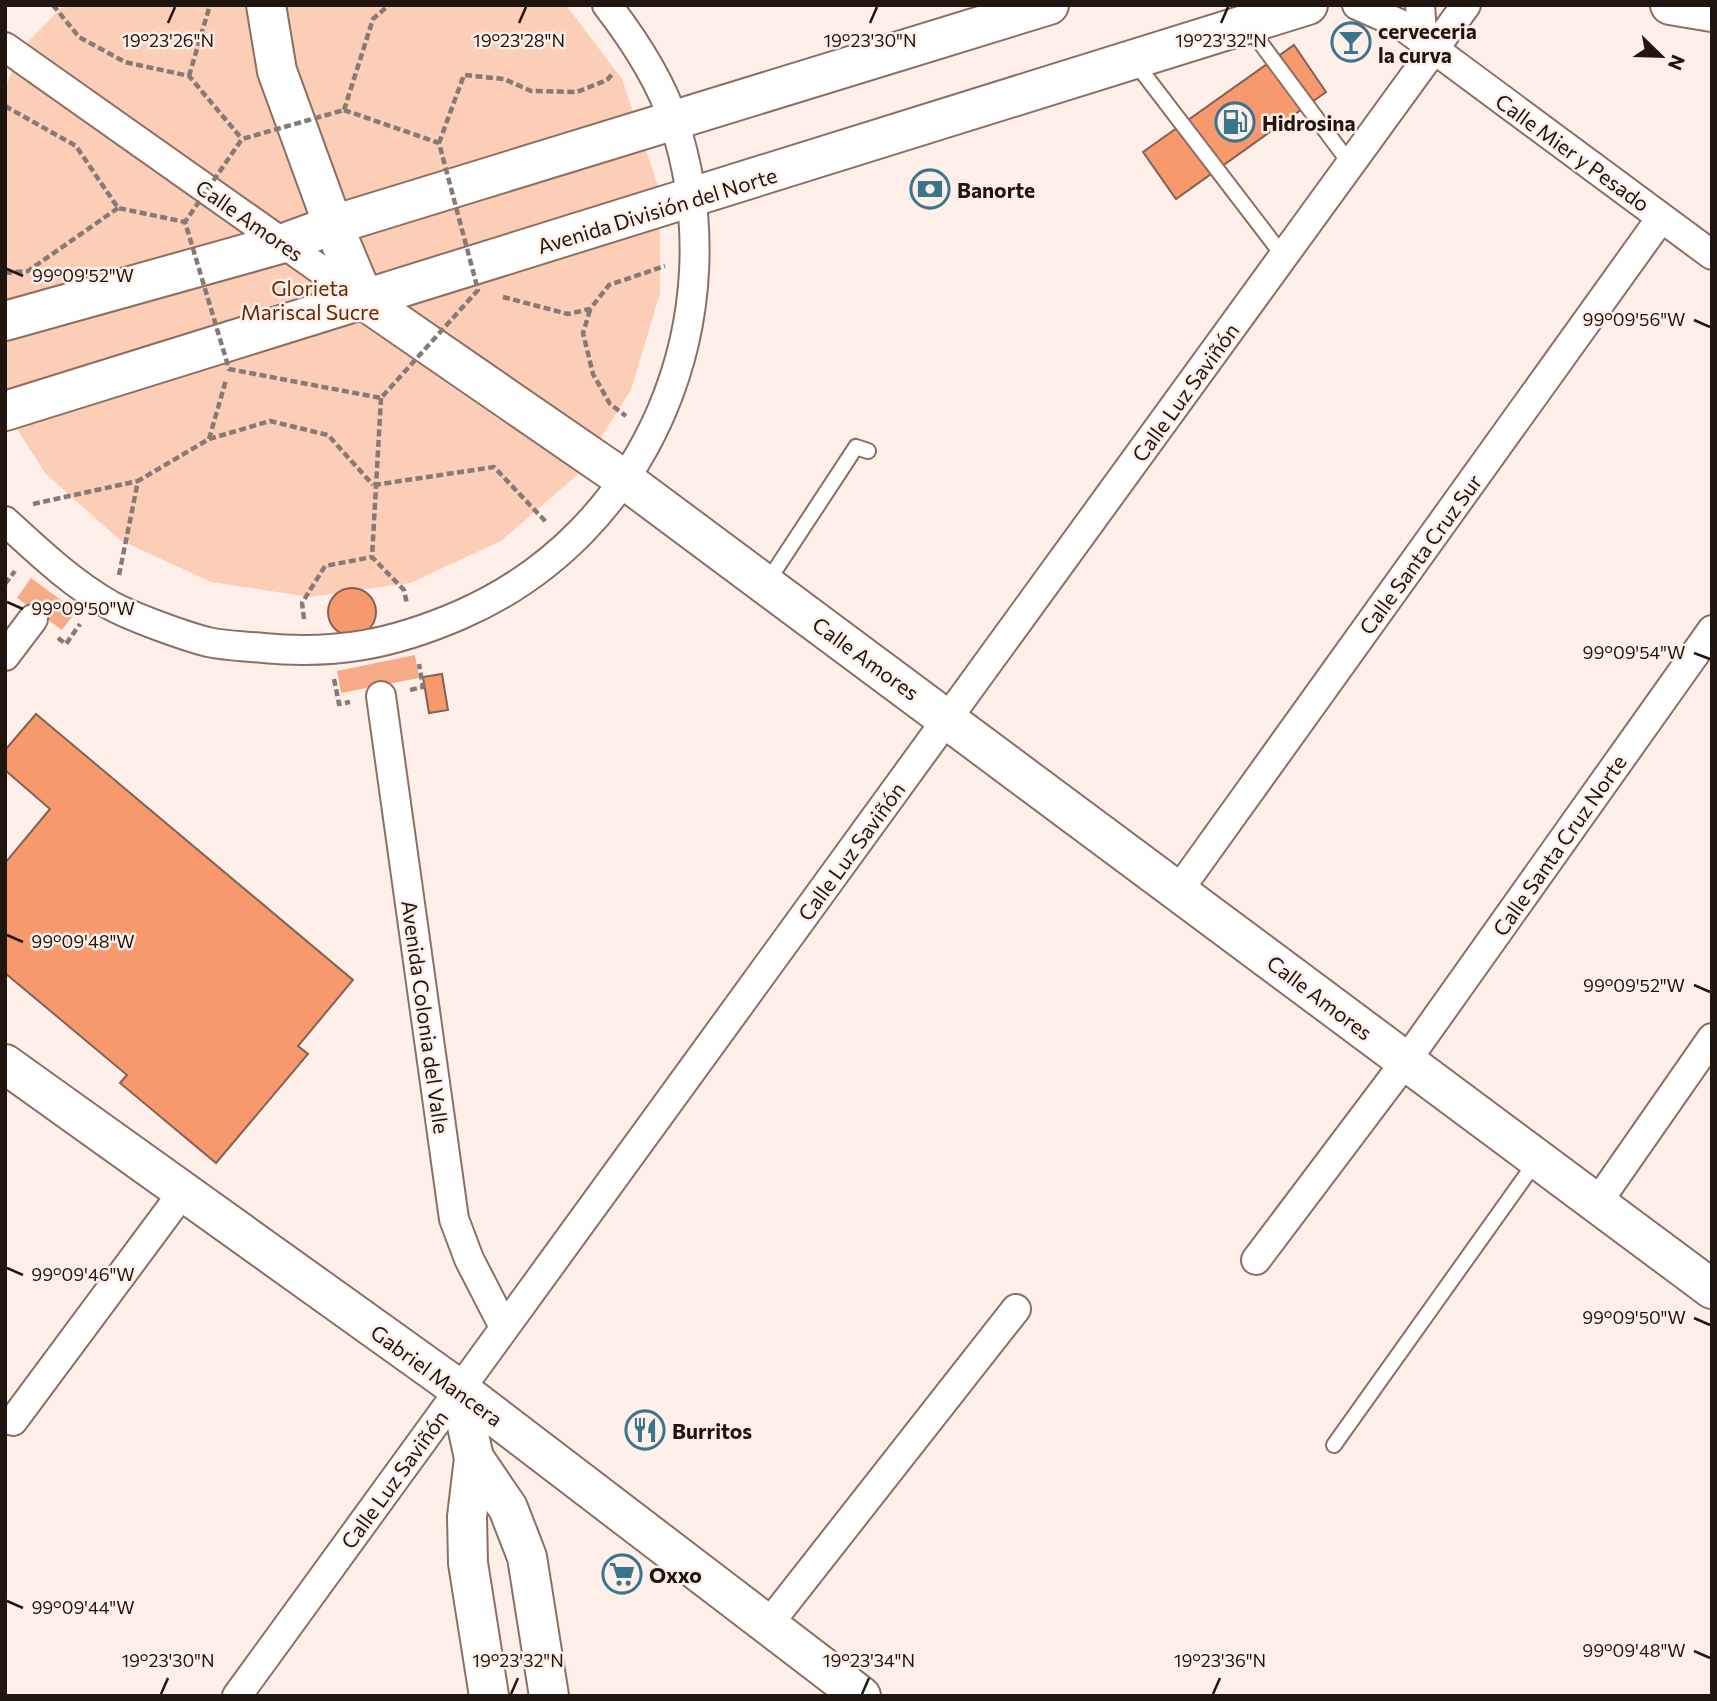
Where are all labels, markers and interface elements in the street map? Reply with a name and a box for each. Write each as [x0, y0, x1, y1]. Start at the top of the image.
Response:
place label: cerveceria la curva [1378, 18, 1477, 67]
bar icon: cerveceria la curva [1330, 21, 1372, 63]
north arrow [1626, 21, 1696, 91]
text: 19°23'26"N [122, 29, 214, 51]
text: 19°23'28"N [473, 29, 565, 51]
text: 19°23'30"N [823, 29, 917, 51]
text: 19°23'32"N [1175, 29, 1267, 51]
text: N [1664, 52, 1690, 74]
street label: Calle Mier y Pesado [1491, 88, 1655, 216]
fuel station icon: Hidrosina [1214, 101, 1256, 143]
place label: Hidrosina [1262, 110, 1355, 135]
street label: Avenida División del Norte [534, 162, 780, 258]
bank icon: Banorte [909, 168, 951, 210]
street label: Calle Amores [192, 174, 308, 266]
place label: Banorte [957, 177, 1035, 202]
text: 99°09'52"W [32, 264, 134, 286]
park label: Glorieta Mariscal Sucre [241, 275, 379, 324]
text: 99°09'56"W [1583, 308, 1685, 330]
street label: Calle Luz Saviñón [1126, 318, 1244, 466]
street label: Calle Santa Cruz Sur [1354, 469, 1486, 639]
text: 99°09'50"W [31, 597, 135, 619]
street label: Calle Amores [808, 611, 924, 705]
text: 99°09'54"W [1583, 641, 1685, 663]
street label: Calle Santa Cruz Norte [1487, 750, 1631, 940]
street label: Calle Luz Saviñón [792, 777, 910, 925]
street label: Avenida Colonia del Valle [397, 899, 455, 1135]
text: 99°09'48"W [31, 930, 135, 952]
street label: Calle Amores [1263, 949, 1377, 1045]
text: 99°09'52"W [1583, 974, 1685, 996]
text: 99°09'46"W [31, 1263, 135, 1285]
text: 99°09'50"W [1582, 1306, 1686, 1328]
street label: Gabriel Mancera [366, 1319, 508, 1431]
street label: Calle Luz Saviñón [335, 1405, 453, 1553]
restaurant icon: Burritos [624, 1409, 666, 1451]
place label: Burritos [672, 1418, 752, 1443]
supermarket icon: Oxxo [601, 1553, 643, 1595]
place label: Oxxo [649, 1562, 702, 1587]
text: 99°09'44"W [31, 1596, 135, 1618]
text: 99°09'48"W [1582, 1639, 1686, 1661]
text: 19°23'30"N [121, 1649, 215, 1671]
text: 19°23'32"N [472, 1649, 564, 1671]
text: 19°23'34"N [823, 1649, 915, 1671]
text: 19°23'36"N [1174, 1649, 1266, 1671]

